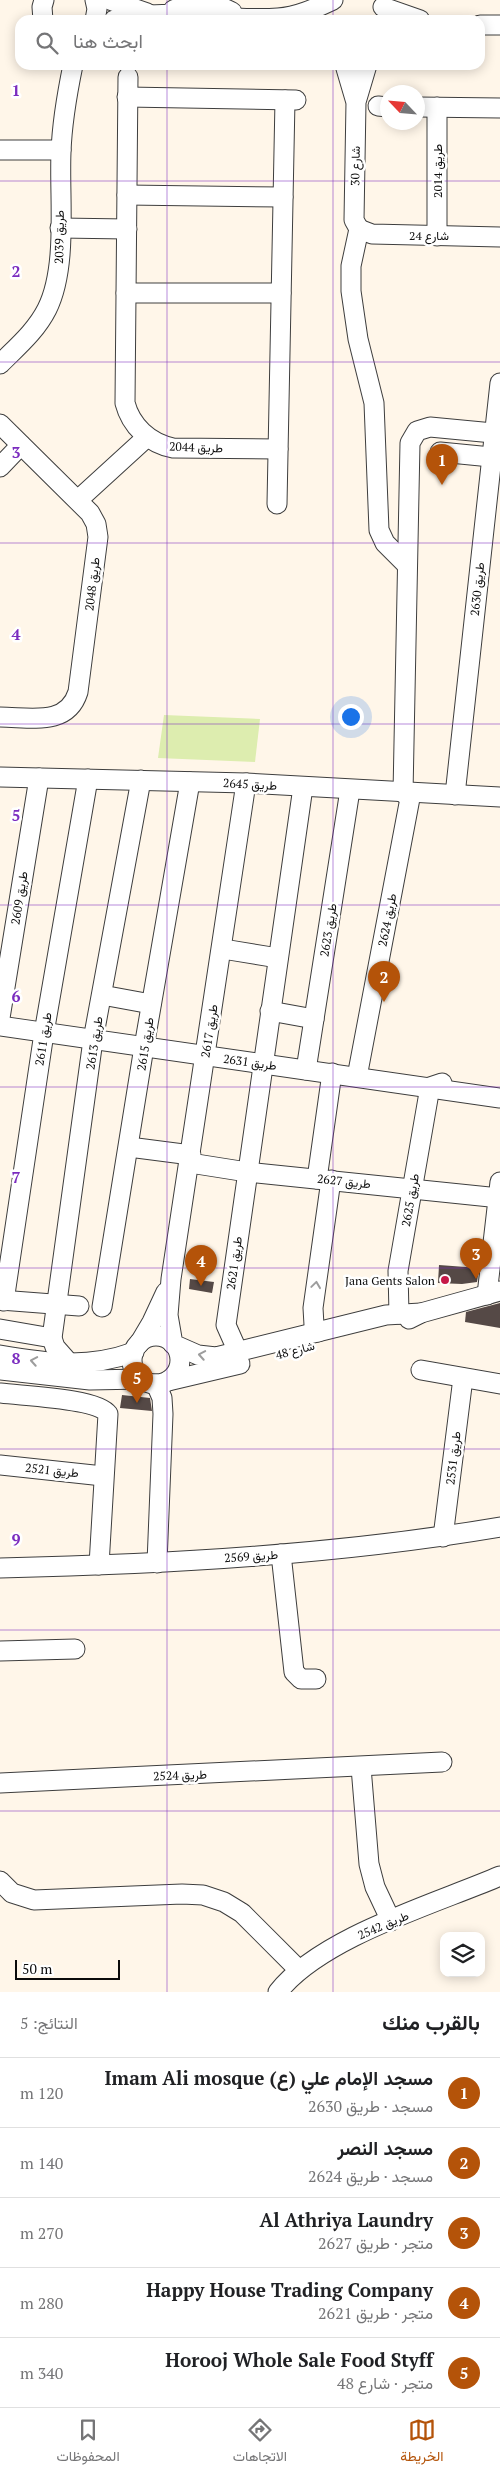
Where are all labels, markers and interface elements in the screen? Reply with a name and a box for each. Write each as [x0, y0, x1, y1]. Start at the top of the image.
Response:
search box [15, 15, 485, 70]
text: ابحث هنا [73, 28, 143, 53]
icon: search [33, 29, 61, 57]
text: 1 [11, 79, 21, 101]
north arrow [380, 85, 425, 130]
street label: طريق 2014 [430, 144, 446, 198]
street label: شارع 30 [347, 146, 365, 186]
street label: طريق 2039 [51, 210, 68, 264]
street label: شارع 24 [409, 228, 449, 245]
text: 2 [11, 260, 21, 282]
street label: طريق 2044 [169, 439, 223, 456]
text: 3 [11, 441, 21, 463]
pin: 1 [426, 444, 458, 485]
street label: طريق 2048 [81, 556, 104, 612]
street label: طريق 2630 [467, 561, 488, 617]
text: 4 [11, 623, 21, 645]
your location [338, 704, 364, 730]
street label: طريق 2645 [223, 775, 278, 794]
text: 5 [11, 804, 21, 826]
street label: طريق 2609 [7, 870, 32, 926]
street label: طريق 2624 [374, 892, 401, 948]
street label: طريق 2623 [316, 902, 341, 958]
pin: 2 [368, 961, 400, 1002]
text: 6 [11, 985, 21, 1007]
street label: طريق 2617 [197, 1003, 222, 1059]
street label: طريق 2611 [31, 1011, 56, 1067]
street label: طريق 2613 [82, 1015, 107, 1071]
street label: طريق 2615 [133, 1016, 158, 1072]
street label: طريق 2631 [222, 1051, 278, 1074]
text: 7 [11, 1166, 21, 1188]
street label: طريق 2627 [316, 1171, 372, 1192]
street label: طريق 2625 [398, 1172, 423, 1228]
street label: طريق 2621 [223, 1235, 246, 1291]
pin: 3 [460, 1238, 492, 1279]
pin: 4 [185, 1245, 217, 1286]
place label: Jana Gents Salon [345, 1273, 435, 1288]
marker: Jana Gents Salon [439, 1274, 451, 1286]
one-way arrow [311, 1281, 321, 1289]
street label: شارع 48 [274, 1338, 317, 1364]
text: 8 [11, 1347, 21, 1369]
one-way arrow [198, 1351, 207, 1361]
one-way arrow [30, 1356, 39, 1366]
pin: 5 [121, 1362, 153, 1403]
street label: طريق 2531 [442, 1430, 465, 1486]
street label: طريق 2521 [24, 1460, 80, 1481]
text: 9 [11, 1528, 21, 1550]
street label: طريق 2569 [224, 1547, 279, 1566]
street label: طريق 2524 [153, 1767, 207, 1784]
street label: طريق 2542 [355, 1907, 411, 1943]
map controls [440, 1932, 485, 1977]
button: layers [440, 1932, 485, 1977]
scale bar [15, 1957, 120, 1980]
text: 50 m [22, 1959, 52, 1978]
text: بالقرب منك [382, 2008, 480, 2036]
text: النتائج: 5 [20, 2012, 78, 2034]
text: مسجد الإمام علي (ع) Imam Ali mosque [105, 2065, 433, 2090]
text: 120 m [20, 2082, 63, 2104]
text: 1 [459, 2082, 469, 2104]
text: مسجد · طريق 2630 [308, 2095, 433, 2117]
text: مسجد النصر [337, 2135, 433, 2160]
text: 140 m [20, 2152, 63, 2174]
text: 2 [459, 2152, 469, 2174]
text: مسجد · طريق 2624 [308, 2165, 433, 2187]
text: Al Athriya Laundry [259, 2207, 433, 2232]
text: 270 m [20, 2222, 63, 2244]
text: 3 [459, 2222, 469, 2244]
text: متجر · طريق 2627 [318, 2232, 433, 2254]
text: Happy House Trading Company [146, 2277, 433, 2302]
text: 280 m [20, 2292, 63, 2314]
text: 4 [459, 2292, 469, 2314]
text: متجر · طريق 2621 [318, 2302, 433, 2324]
text: Horooj Whole Sale Food Styff [165, 2347, 433, 2372]
text: 340 m [20, 2362, 63, 2384]
text: 5 [459, 2362, 469, 2384]
text: متجر · شارع 48 [337, 2372, 433, 2394]
tab: المحفوظات [57, 2416, 120, 2469]
tab: الاتجاهات [233, 2416, 287, 2469]
tab: الخريطة [400, 2416, 443, 2469]

